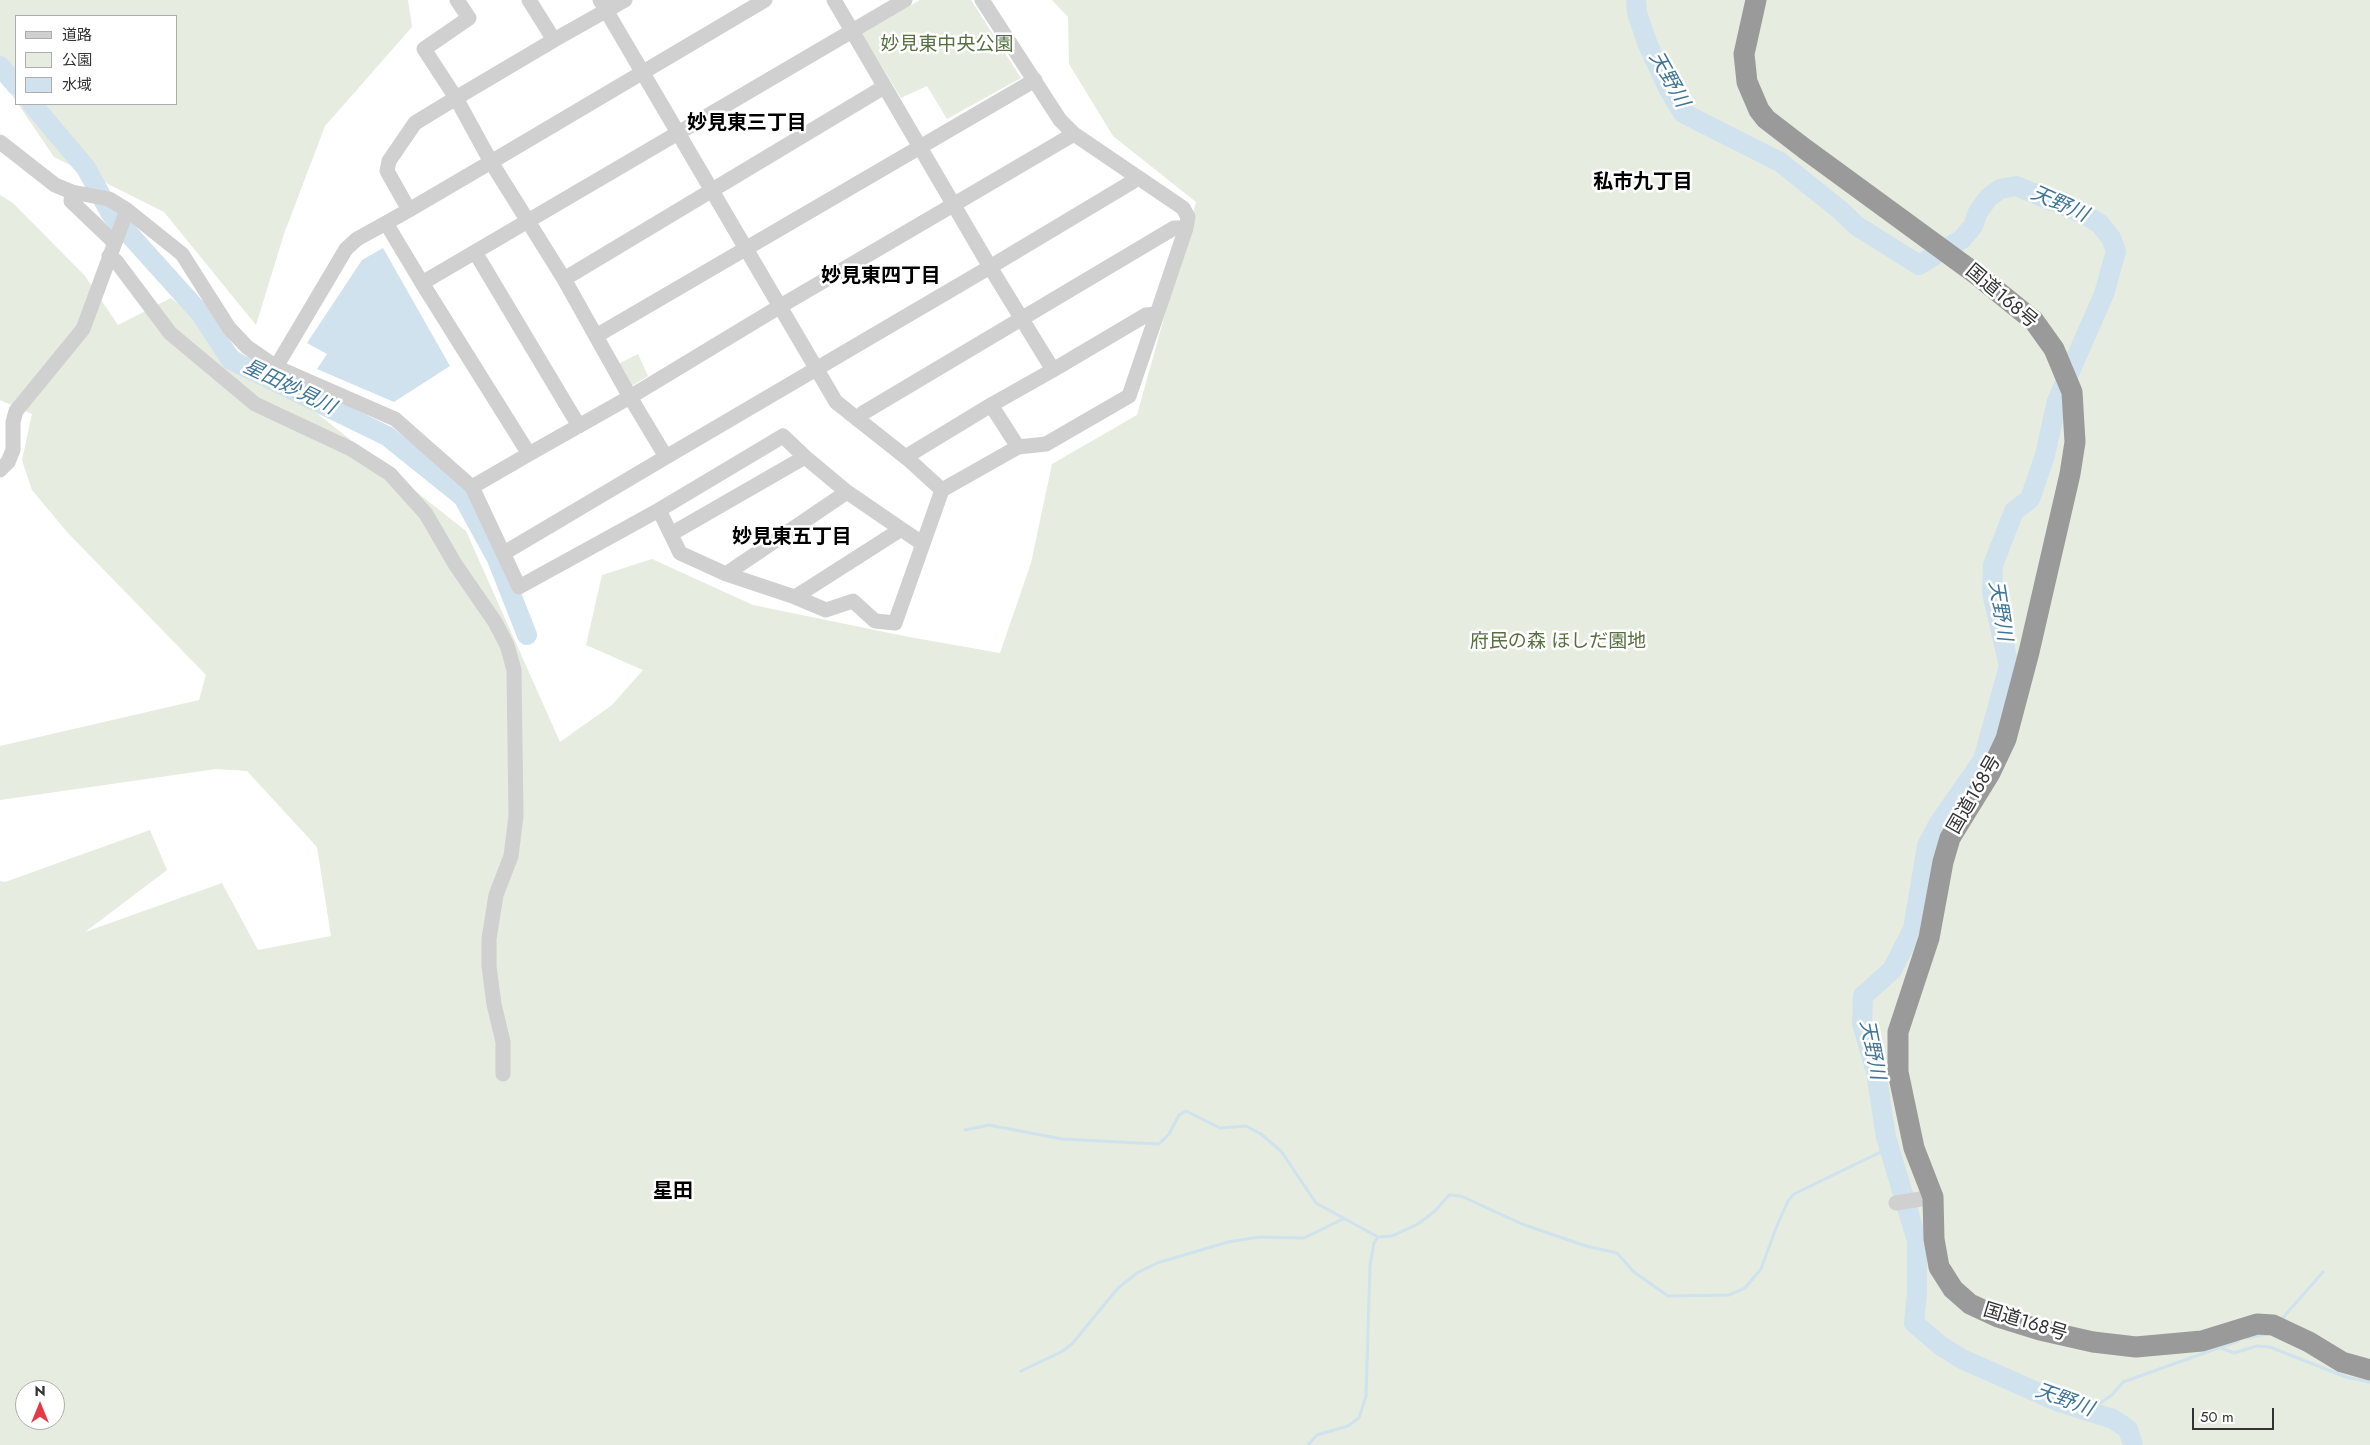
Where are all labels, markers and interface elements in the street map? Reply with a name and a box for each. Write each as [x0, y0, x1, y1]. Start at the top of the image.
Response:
legend [15, 15, 178, 105]
text: 道路 [62, 24, 92, 46]
park label: 妙見東中央公園 [881, 34, 1013, 56]
water label: 天野川 [1643, 48, 1693, 112]
text: 公園 [62, 49, 92, 71]
text: 水域 [62, 74, 92, 96]
district label: 妙見東三丁目 [687, 112, 807, 136]
district label: 私市九丁目 [1593, 171, 1693, 195]
water label: 天野川 [2027, 182, 2091, 228]
street label: 国道168号 [1960, 260, 2042, 334]
district label: 妙見東四丁目 [821, 265, 941, 289]
water label: 星田妙見川 [239, 355, 339, 421]
district label: 妙見東五丁目 [732, 526, 852, 550]
water label: 天野川 [1982, 579, 2016, 643]
park label: 府民の森 ほしだ園地 [1470, 631, 1646, 653]
street label: 国道168号 [1943, 752, 2007, 838]
water label: 天野川 [1853, 1018, 1889, 1082]
district label: 星田 [653, 1180, 693, 1204]
street label: 国道168号 [1980, 1299, 2070, 1347]
water label: 天野川 [2032, 1379, 2096, 1423]
north arrow [15, 1380, 65, 1430]
text: N [34, 1381, 46, 1401]
scale bar [2195, 1398, 2278, 1430]
text: 50 m [2200, 1406, 2234, 1428]

